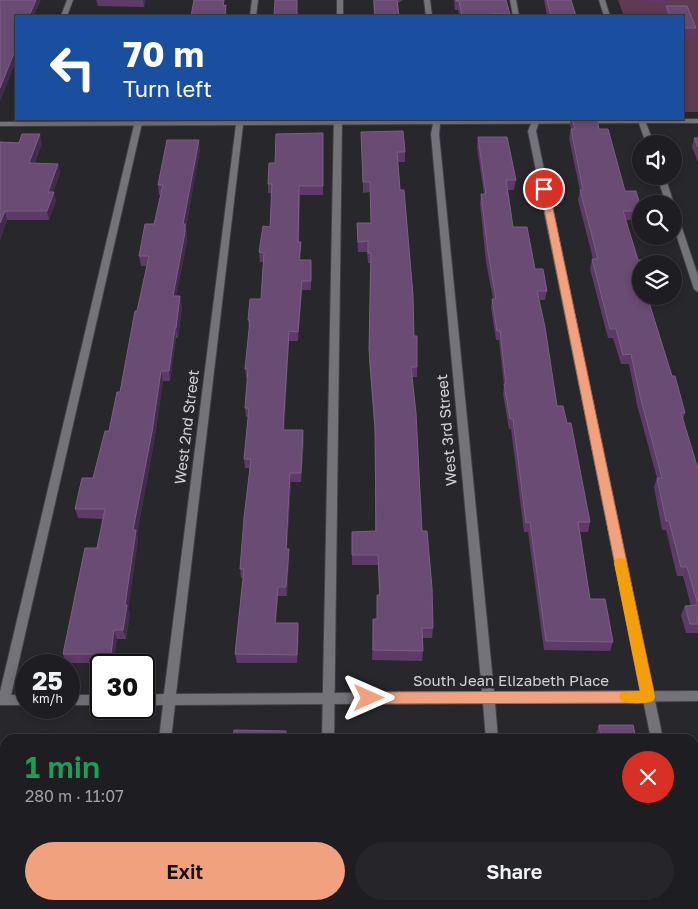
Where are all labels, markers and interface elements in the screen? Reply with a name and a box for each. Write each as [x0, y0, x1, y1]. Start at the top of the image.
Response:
text: 70 m [123, 33, 204, 75]
icon: left [40, 35, 105, 100]
text: Turn left [123, 75, 212, 102]
map controls [632, 135, 682, 305]
button: sound [632, 135, 682, 185]
pin [523, 168, 565, 210]
icon: arrive [530, 175, 558, 203]
button: search [632, 195, 682, 245]
button: layers [632, 255, 682, 305]
street label: West 2nd Street [170, 368, 202, 485]
street label: West 3rd Street [432, 373, 460, 487]
speed limit sign: 30 [90, 654, 155, 719]
text: 25 [32, 665, 63, 696]
position arrow [342, 671, 394, 723]
street label: South Jean Elizabeth Place [413, 671, 609, 689]
text: km/h [32, 691, 63, 706]
text: 1 min [25, 749, 100, 785]
button: close [622, 751, 674, 803]
text: 280 m · 11:07 [25, 786, 124, 806]
button: Exit [25, 842, 345, 900]
button: Share [355, 842, 674, 900]

